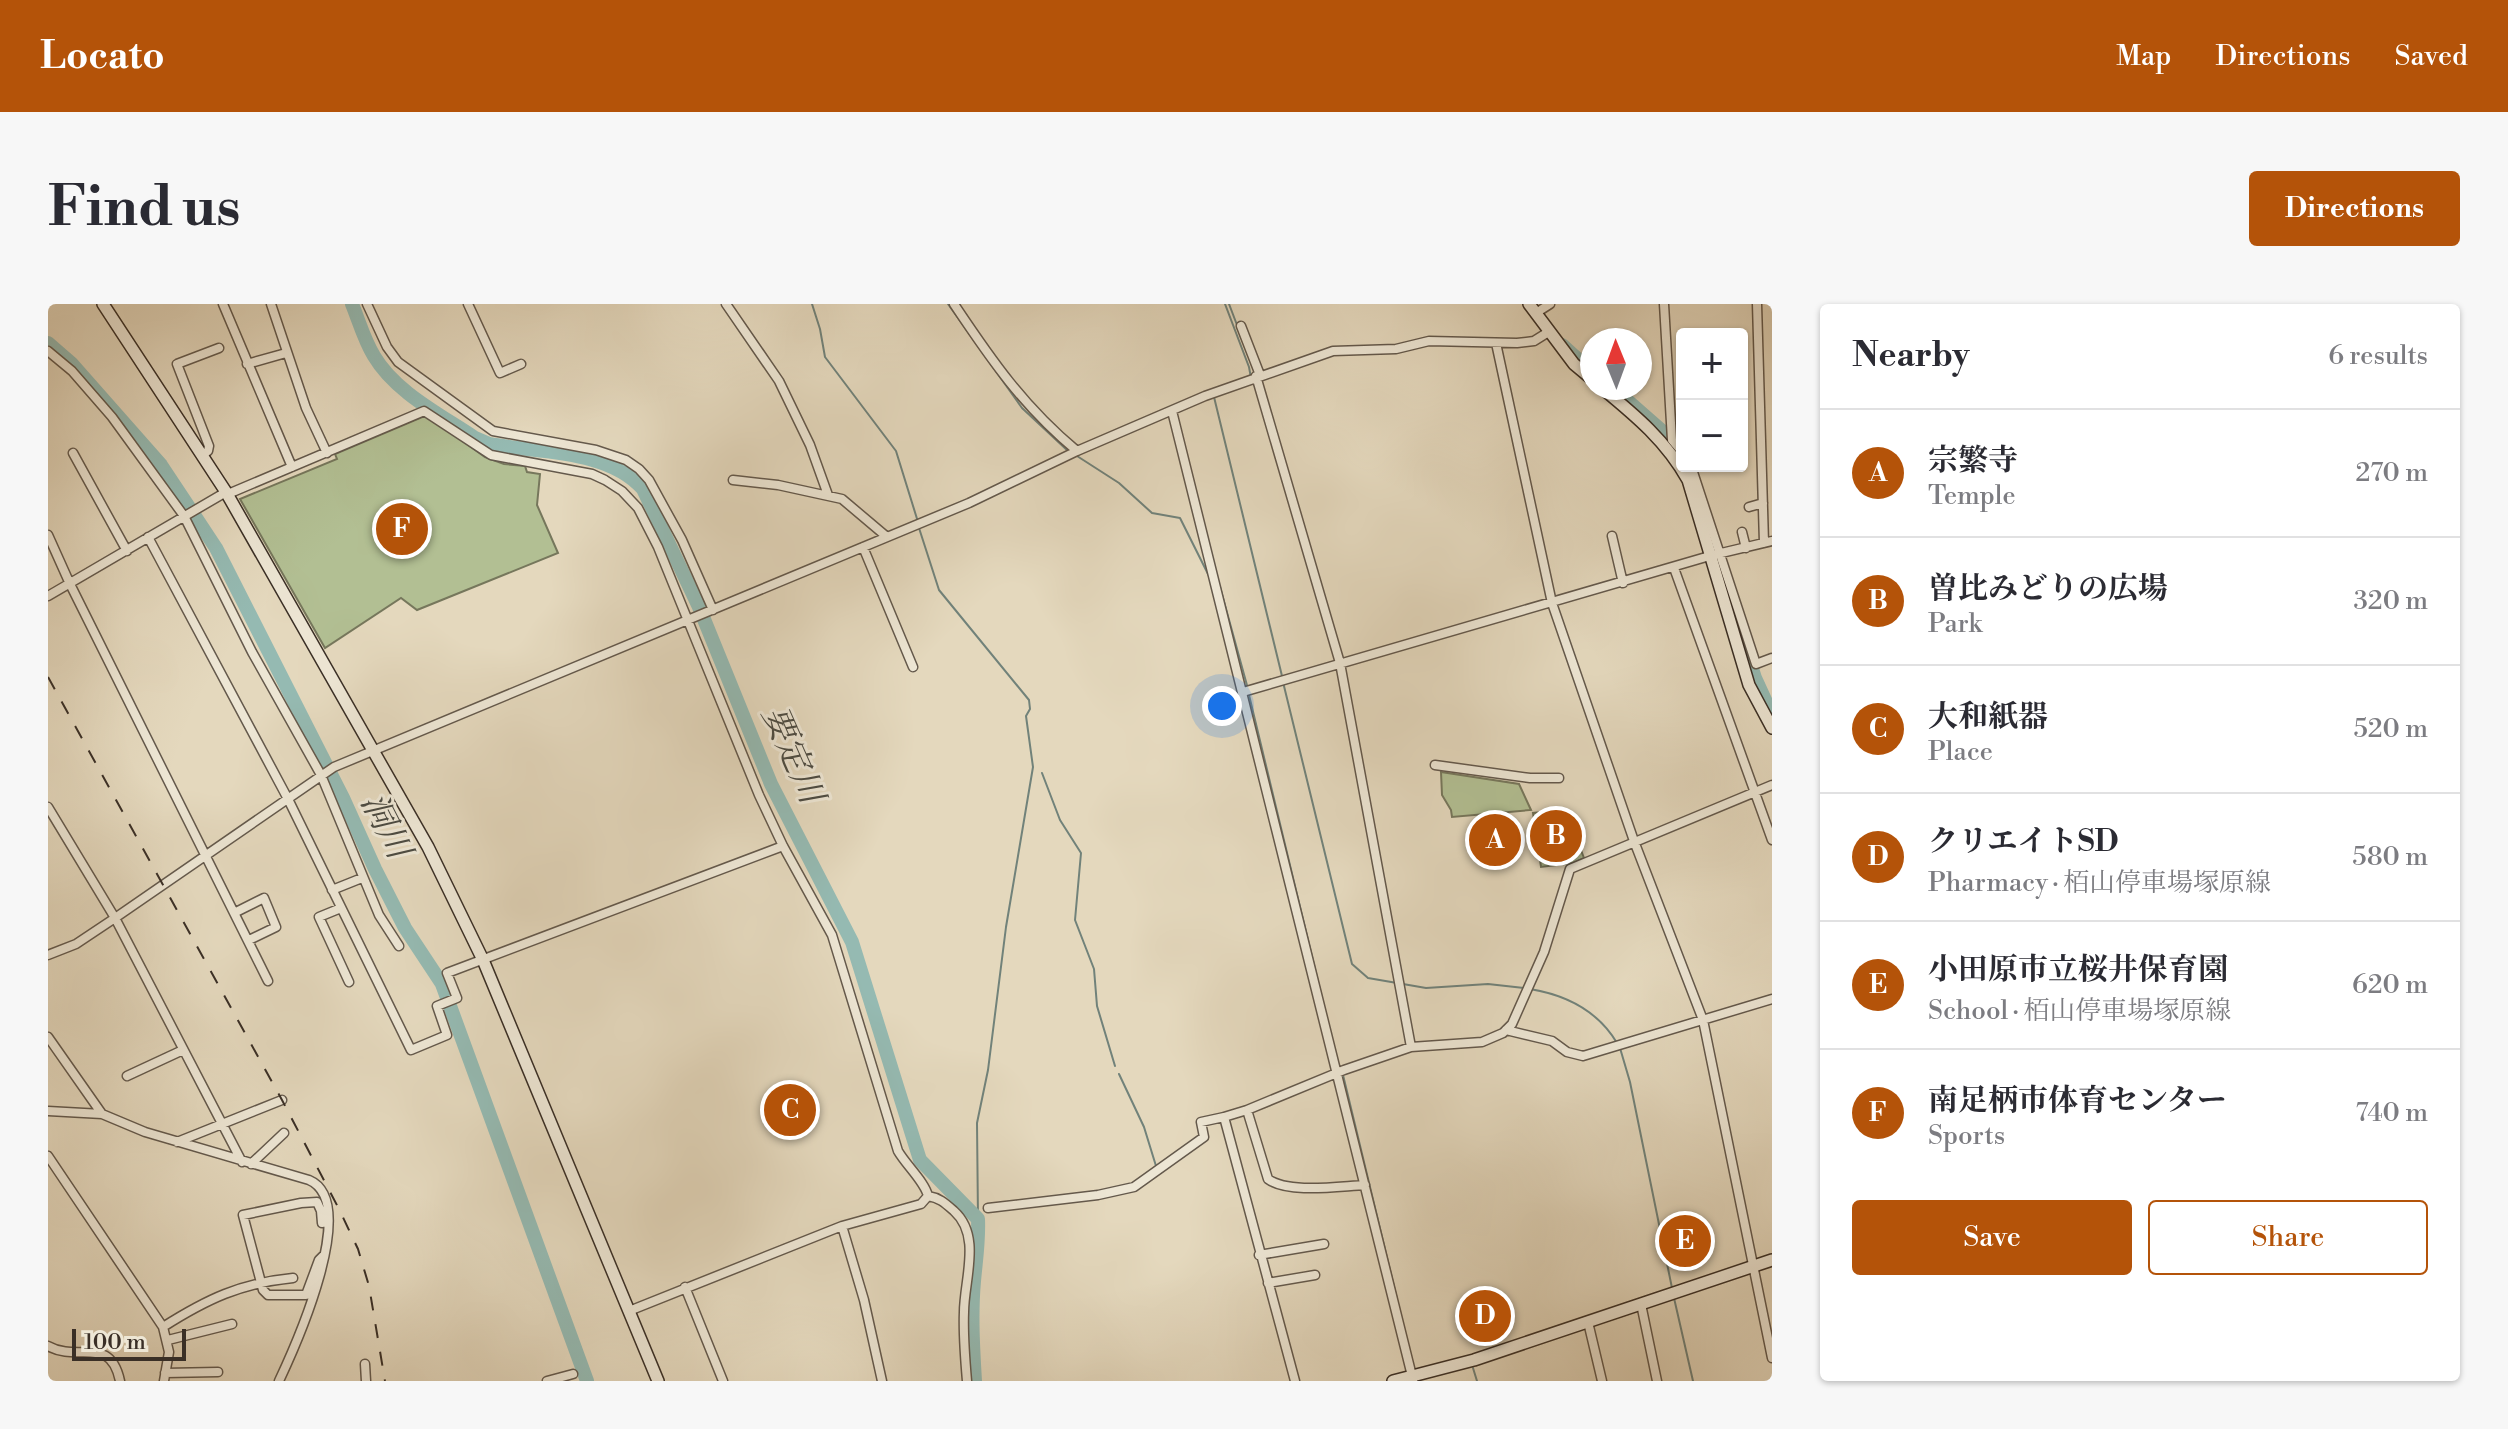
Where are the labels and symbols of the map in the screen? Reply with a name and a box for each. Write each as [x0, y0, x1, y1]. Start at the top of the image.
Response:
north arrow [1580, 328, 1652, 400]
pin: F [376, 499, 428, 559]
your location [1202, 686, 1242, 726]
water label: 要定川 [752, 700, 834, 814]
water label: 洞川 [351, 786, 421, 869]
pin: B [1530, 806, 1582, 866]
pin: A [1469, 810, 1521, 870]
pin: C [764, 1080, 816, 1140]
pin: E [1659, 1211, 1711, 1271]
pin: D [1459, 1286, 1511, 1346]
scale bar [72, 1325, 186, 1361]

